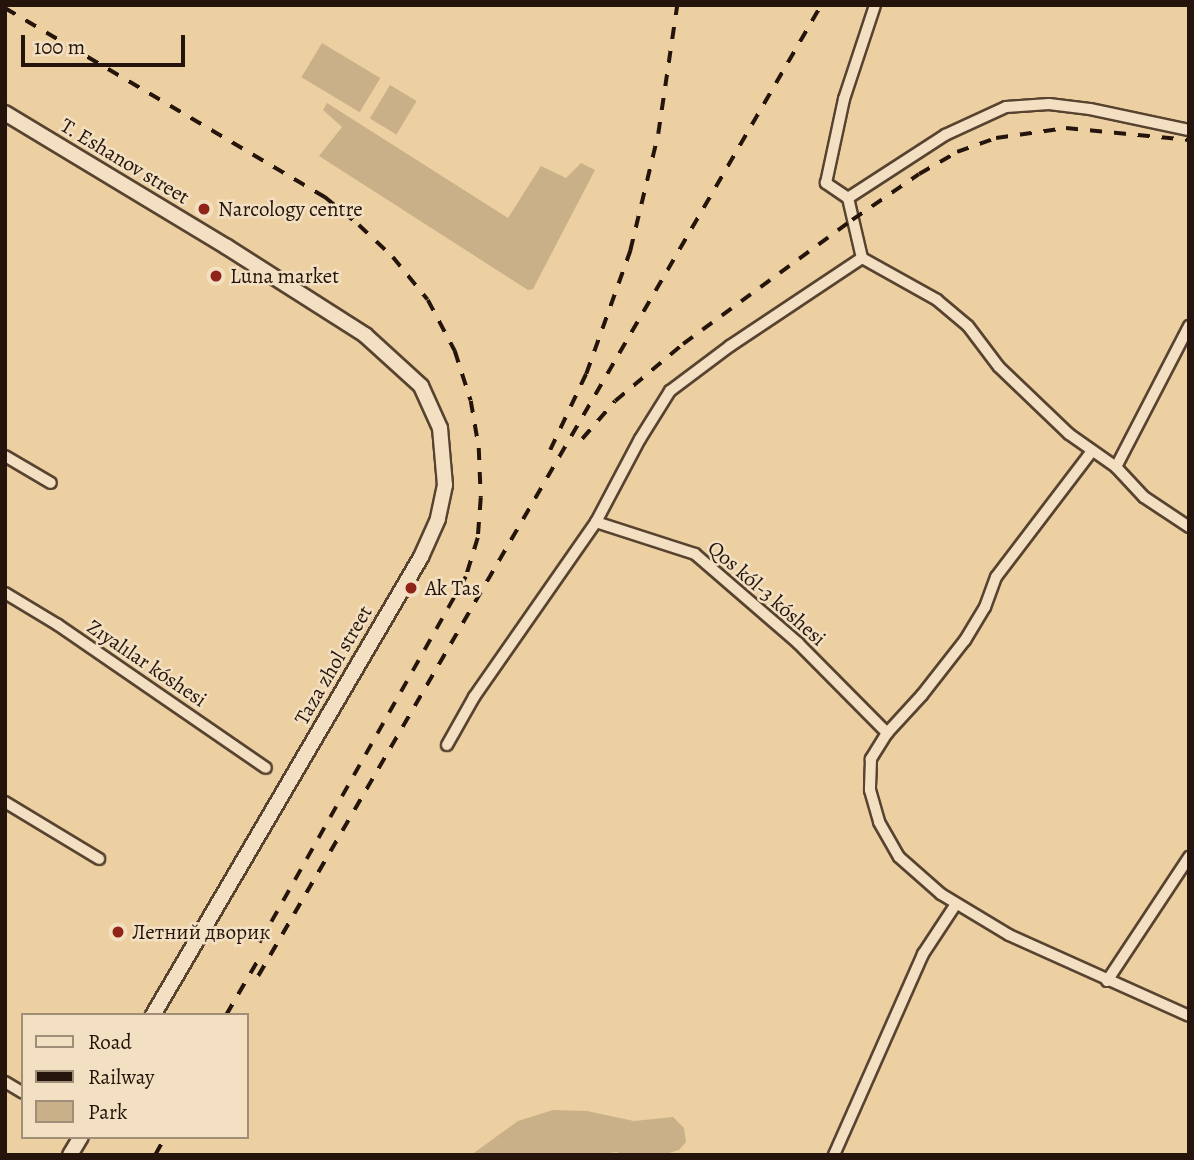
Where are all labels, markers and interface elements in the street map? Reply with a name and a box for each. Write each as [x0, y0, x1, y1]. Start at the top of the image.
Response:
scale bar [24, 21, 189, 65]
text: 100 m [34, 33, 85, 61]
street label: T. Eshanov street [56, 113, 194, 209]
place label: Narcology centre [218, 196, 363, 222]
marker: Narcology centre [196, 201, 212, 217]
place label: Luna market [230, 263, 339, 289]
marker: Luna market [208, 268, 224, 284]
street label: Qos kól-3 kóshesi [703, 535, 831, 651]
place label: Ak Tas [425, 575, 480, 601]
marker: Ak Tas [403, 580, 419, 596]
street label: Taza zhol street [289, 601, 377, 729]
street label: Zıyalılar kóshesi [82, 614, 212, 712]
place label: Летний дворик [132, 919, 270, 945]
marker: Летний дворик [110, 924, 126, 940]
legend [21, 1013, 248, 1139]
text: Road [88, 1028, 132, 1056]
text: Railway [88, 1063, 154, 1091]
text: Park [88, 1098, 127, 1126]

